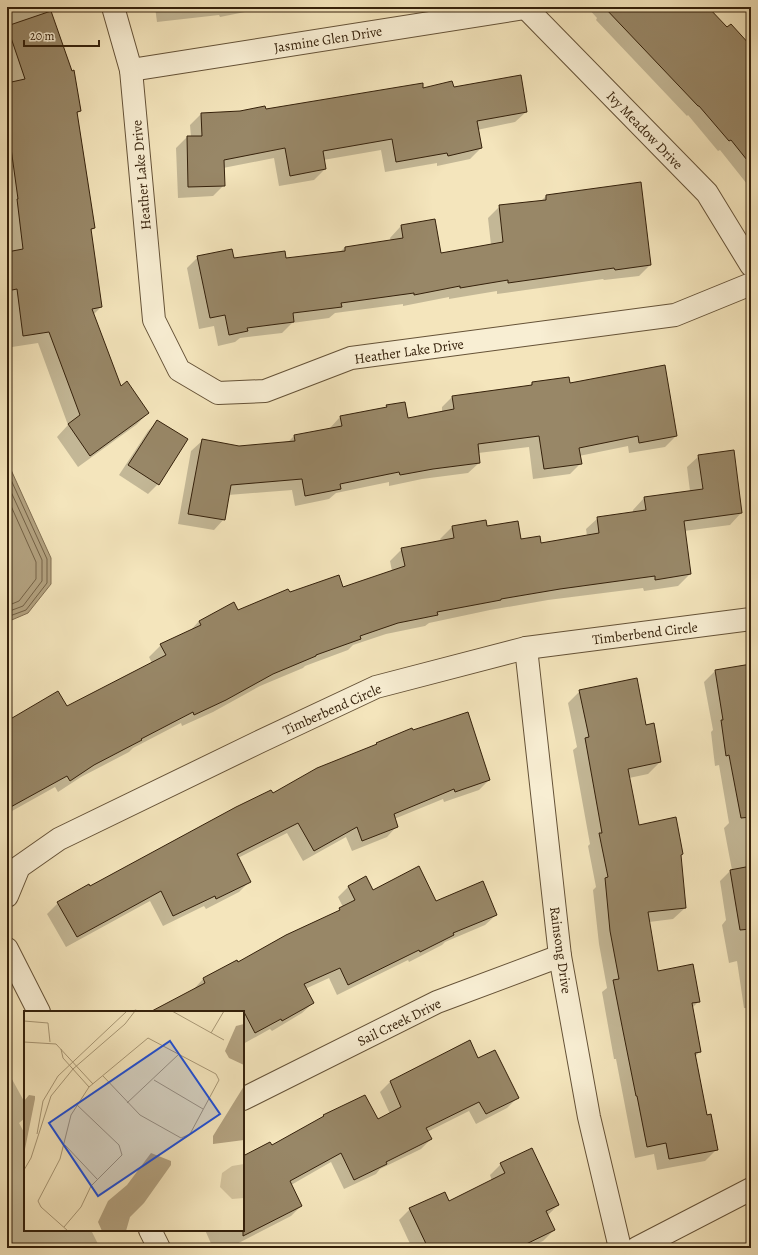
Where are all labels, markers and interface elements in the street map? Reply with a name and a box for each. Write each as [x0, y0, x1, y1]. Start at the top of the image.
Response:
scale bar [24, 22, 99, 48]
street label: Jasmine Glen Drive [273, 22, 384, 57]
text: 20 m [30, 28, 54, 44]
street label: Ivy Meadow Drive [602, 87, 687, 174]
street label: Heather Lake Drive [127, 119, 156, 231]
street label: Heather Lake Drive [353, 334, 465, 369]
street label: Timberbend Circle [591, 618, 699, 649]
street label: Timberbend Circle [280, 679, 385, 740]
street label: Rainsong Drive [545, 905, 576, 995]
street label: Sail Creek Drive [354, 994, 444, 1051]
inset map [24, 1011, 244, 1231]

